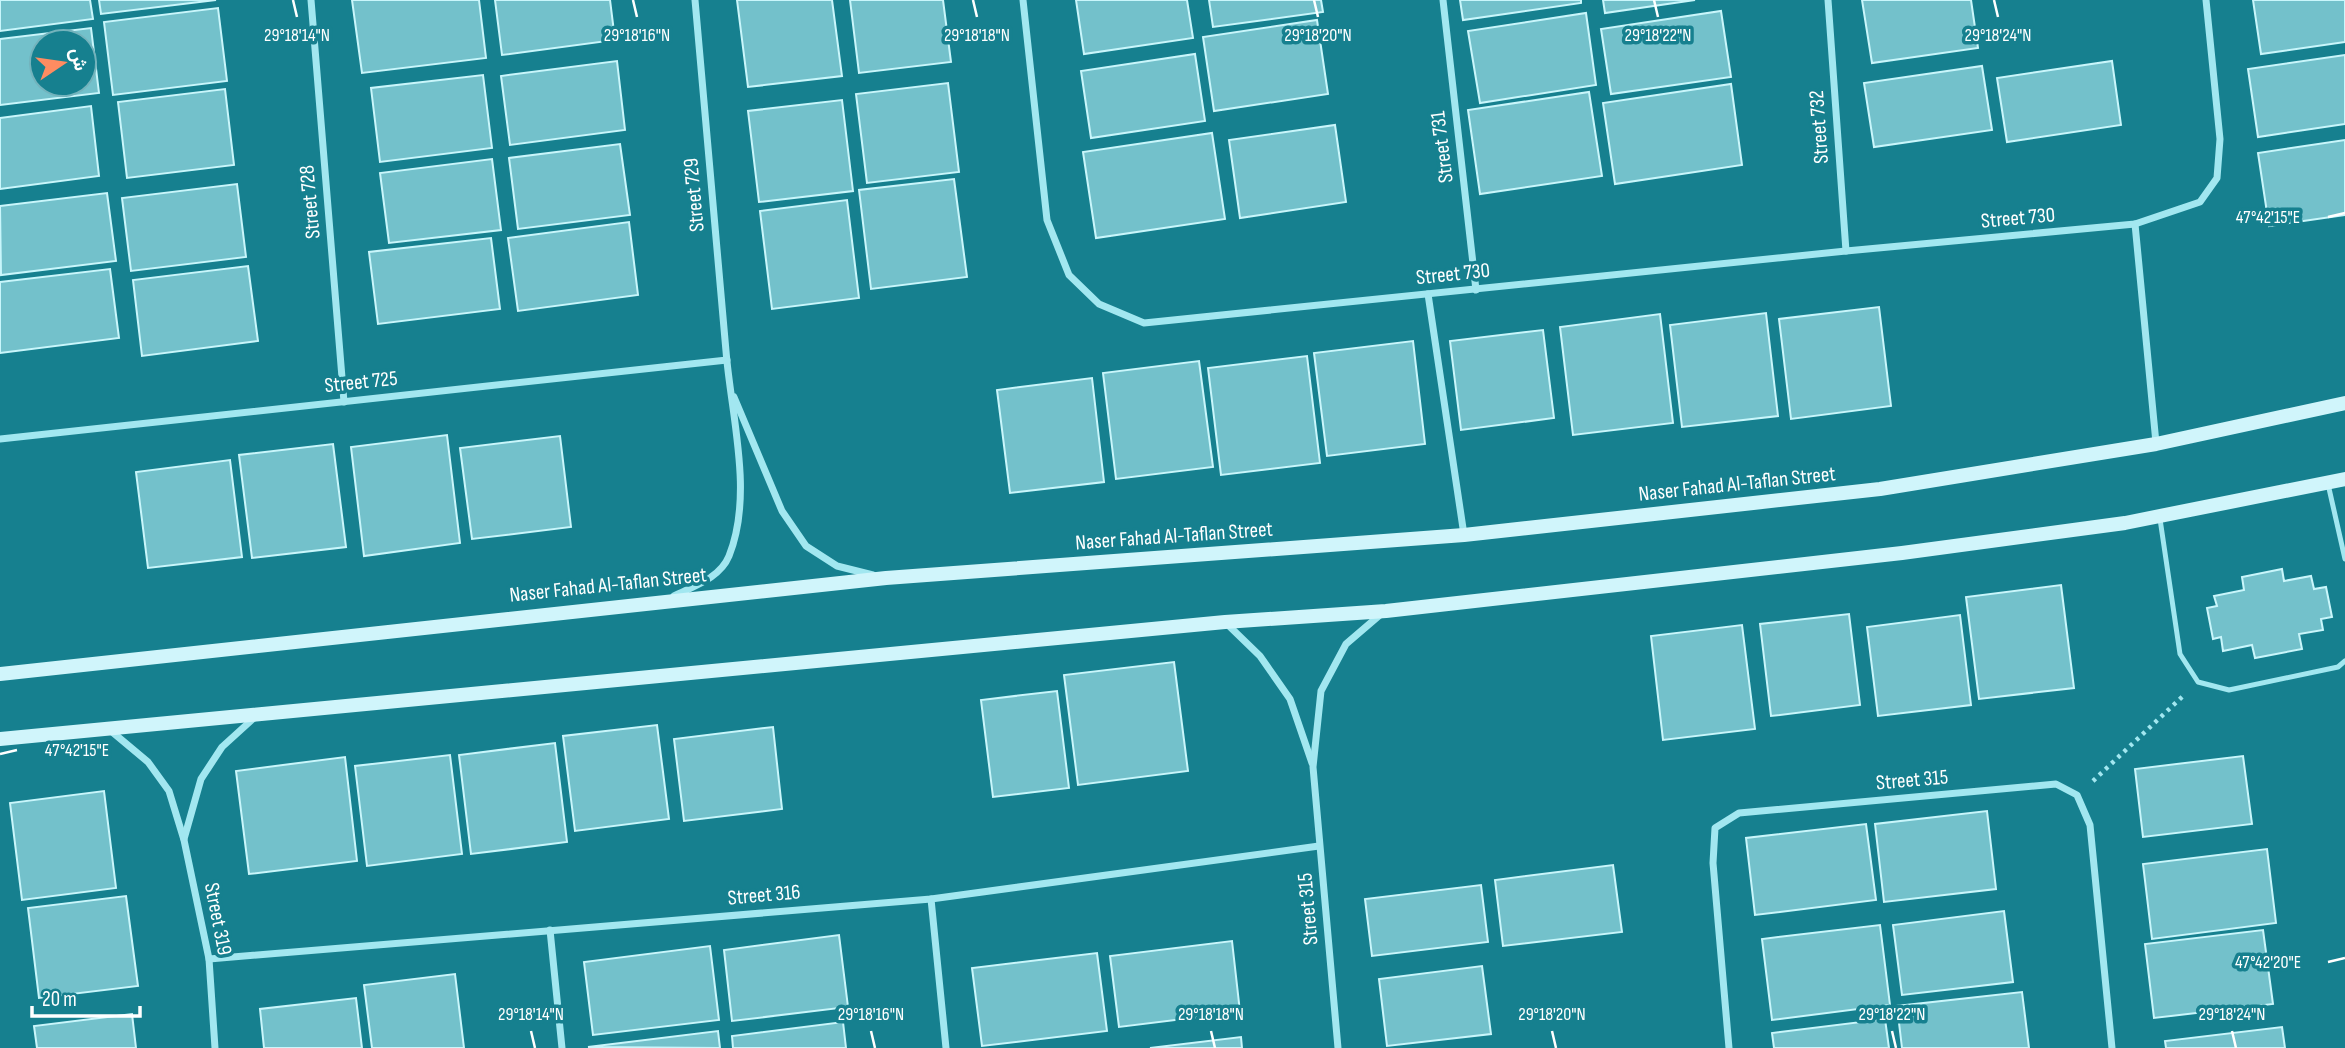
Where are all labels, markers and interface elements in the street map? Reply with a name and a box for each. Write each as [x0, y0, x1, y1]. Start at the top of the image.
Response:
text: 29°18'14"N [264, 25, 330, 46]
text: 29°18'16"N [604, 25, 670, 46]
text: 29°18'18"N [944, 25, 1010, 46]
text: 29°18'20"N [1284, 25, 1352, 46]
text: 29°18'22"N [1625, 25, 1691, 46]
text: 29°18'24"N [1965, 25, 2031, 46]
north arrow [28, 28, 98, 98]
text: ش [64, 46, 92, 73]
street label: Street 732 [1804, 89, 1834, 165]
street label: Street 731 [1425, 109, 1459, 184]
street label: Street 729 [678, 157, 710, 233]
street label: Street 728 [294, 164, 326, 240]
street label: Street 730 [1980, 202, 2056, 234]
text: 47°42'15"E [2236, 207, 2300, 228]
street label: Street 730 [1415, 258, 1491, 290]
street label: Street 725 [323, 366, 399, 398]
street label: Naser Fahad Al-Taflan Street [1637, 461, 1837, 507]
street label: Naser Fahad Al-Taflan Street [1074, 517, 1274, 555]
street label: Naser Fahad Al-Taflan Street [508, 562, 708, 608]
text: 47°42'15"E [45, 740, 109, 761]
street label: Street 315 [1875, 764, 1949, 796]
street label: Street 315 [1292, 872, 1324, 946]
street label: Street 316 [727, 879, 801, 911]
street label: Street 319 [199, 881, 237, 957]
text: 47°42'20"E [2235, 952, 2301, 973]
scale bar [32, 974, 140, 1018]
text: 20 m [42, 987, 77, 1012]
text: 29°18'14"N [498, 1004, 564, 1025]
text: 29°18'16"N [838, 1004, 904, 1025]
text: 29°18'18"N [1178, 1004, 1244, 1025]
text: 29°18'20"N [1518, 1004, 1586, 1025]
text: 29°18'22"N [1859, 1004, 1925, 1025]
text: 29°18'24"N [2199, 1004, 2265, 1025]

